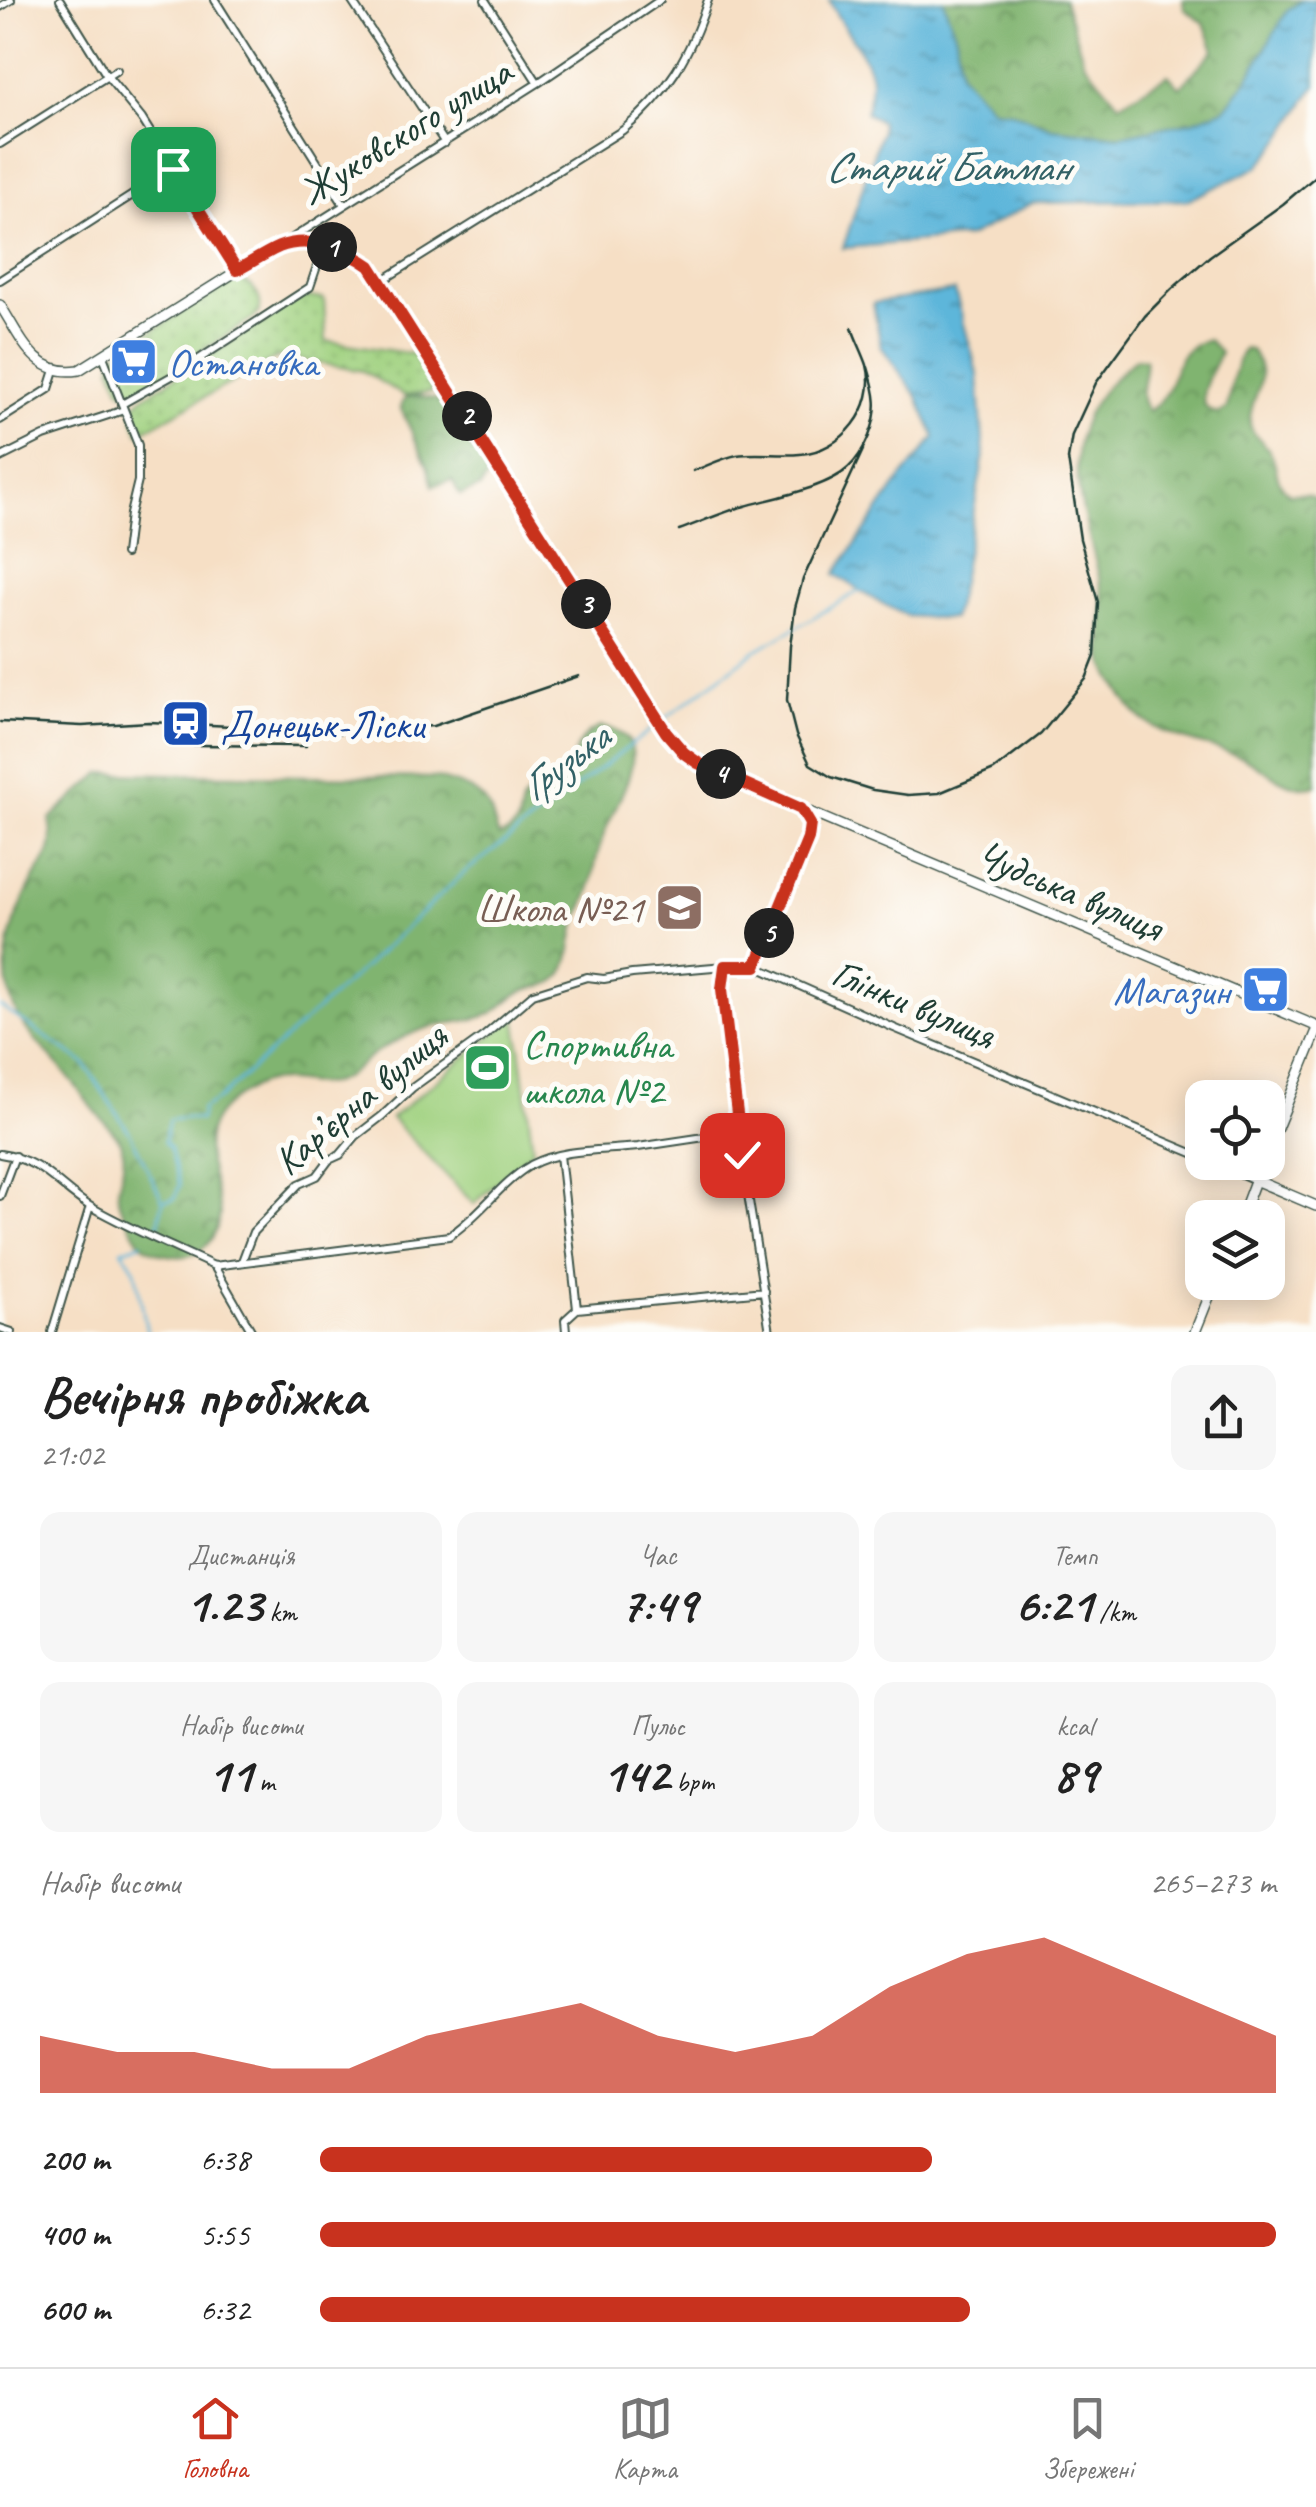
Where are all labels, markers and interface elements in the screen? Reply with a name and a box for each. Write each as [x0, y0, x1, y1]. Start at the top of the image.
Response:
street label: Жуковского улица [290, 46, 523, 217]
pin [131, 127, 216, 212]
water label: Старий Батман [825, 141, 1075, 194]
icon: arrive [146, 142, 201, 197]
pin: 1 [307, 222, 357, 272]
text: 1 [326, 229, 338, 264]
supermarket icon: Остановка [107, 336, 159, 388]
place label: Остановка [168, 338, 321, 388]
pin: 2 [442, 391, 492, 441]
text: 2 [461, 398, 473, 433]
pin: 3 [561, 579, 611, 629]
text: 3 [580, 586, 592, 621]
station icon: Донецьк-Ліски [160, 698, 212, 750]
place label: Донецьк-Ліски [221, 700, 426, 750]
water label: Грузька [510, 709, 623, 813]
pin: 4 [696, 749, 746, 799]
text: 4 [715, 756, 727, 791]
street label: Чудська вулиця [970, 830, 1172, 953]
school or university icon: Школа №21 [653, 882, 705, 934]
place label: Школа №21 [477, 884, 646, 934]
pin: 5 [744, 908, 794, 958]
text: 5 [763, 915, 775, 950]
street label: Глінки вулиця [825, 947, 1004, 1061]
supermarket icon: Магазин [1239, 964, 1291, 1016]
place label: Магазин [1113, 966, 1232, 1016]
street label: Кар’єрна вулиця [264, 1011, 459, 1186]
place label: Спортивна школа №2 [523, 1020, 675, 1116]
sports icon: Спортивна школа №2 [462, 1041, 514, 1093]
map controls [1185, 1080, 1285, 1300]
button: locate [1185, 1080, 1285, 1180]
pin [700, 1113, 785, 1198]
icon: check [715, 1128, 770, 1183]
button: layers [1185, 1200, 1285, 1300]
text: Вечірня пробіжка [40, 1361, 365, 1431]
button: share [1171, 1365, 1276, 1470]
text: 21:02 [40, 1434, 104, 1475]
text: Дистанція [188, 1538, 294, 1573]
text: Час [640, 1538, 676, 1573]
text: Темп [1052, 1538, 1098, 1573]
text: 1.23 [185, 1573, 263, 1636]
text: 7:49 [620, 1573, 696, 1636]
text: 6:21 [1014, 1573, 1093, 1636]
text: km [263, 1594, 297, 1629]
text: /km [1093, 1594, 1136, 1629]
text: Набір висоти [180, 1708, 302, 1743]
text: Пульс [631, 1708, 685, 1743]
text: kcal [1056, 1708, 1094, 1743]
text: 11 [207, 1743, 252, 1806]
text: 142 [602, 1743, 669, 1806]
text: 89 [1053, 1743, 1097, 1806]
text: m [252, 1764, 275, 1799]
text: bpm [669, 1764, 714, 1799]
text: Набір висоти [40, 1862, 180, 1903]
text: 265–273 m [1150, 1862, 1276, 1903]
text: 200 m [40, 2139, 109, 2180]
text: 6:38 [200, 2139, 250, 2180]
text: 400 m [40, 2214, 109, 2255]
text: 5:55 [200, 2214, 250, 2255]
text: 600 m [40, 2289, 110, 2330]
text: 6:32 [200, 2289, 250, 2330]
tab: Головна [183, 2391, 248, 2486]
tab: Карта [613, 2391, 677, 2486]
tab: Збережені [1042, 2391, 1133, 2486]

